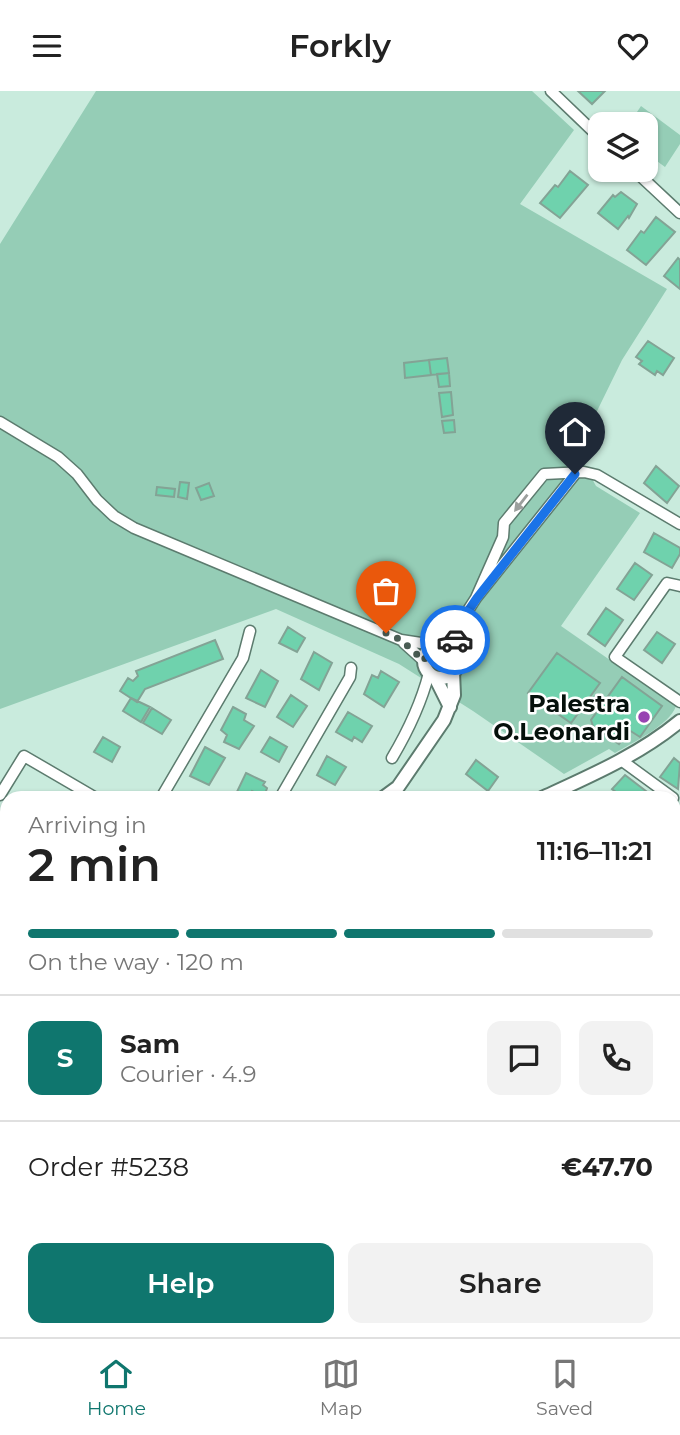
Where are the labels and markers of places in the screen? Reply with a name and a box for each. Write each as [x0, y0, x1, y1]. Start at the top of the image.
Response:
pin [545, 402, 605, 474]
pin [356, 561, 416, 633]
place label: Palestra O.Leonardi [493, 689, 630, 746]
marker: Palestra O.Leonardi [636, 709, 652, 725]

